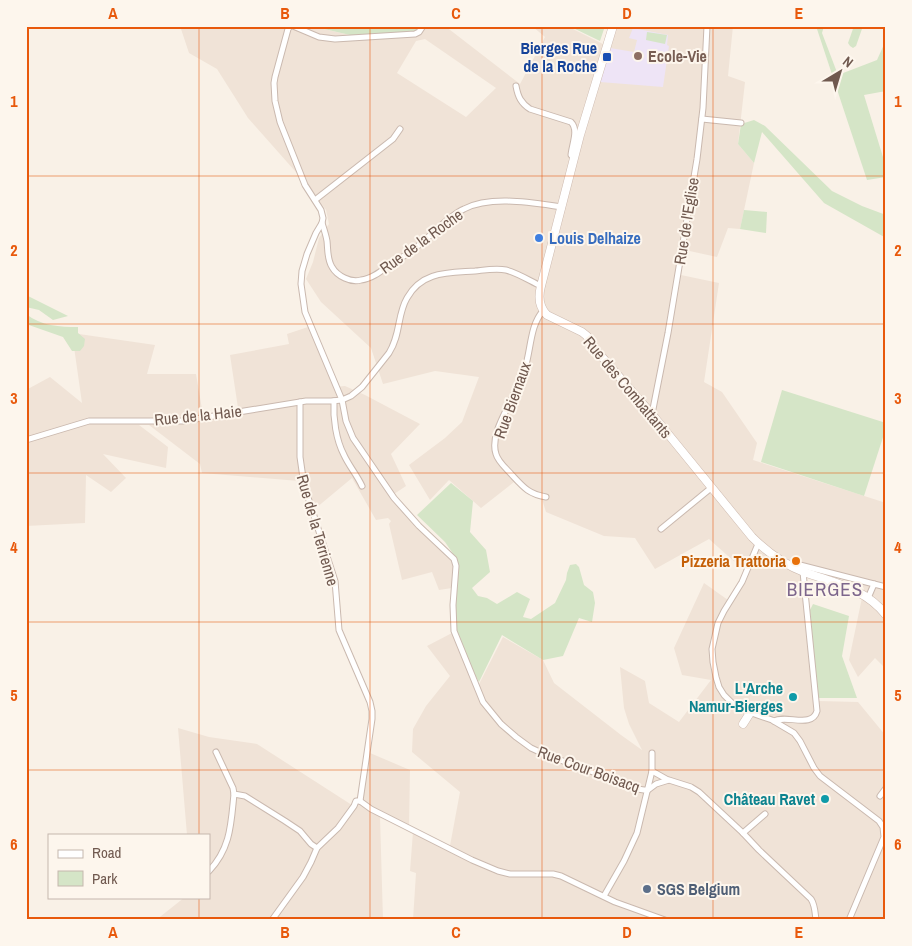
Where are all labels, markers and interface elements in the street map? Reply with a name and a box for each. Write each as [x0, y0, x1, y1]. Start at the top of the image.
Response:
text: A [108, 2, 118, 24]
text: B [280, 2, 290, 24]
text: C [451, 2, 461, 24]
text: D [622, 2, 632, 24]
text: E [795, 2, 804, 24]
place label: Bierges Rue de la Roche [520, 37, 597, 77]
place label: Ecole-Vie [648, 45, 707, 67]
north arrow [814, 48, 864, 98]
marker: Ecole-Vie [632, 50, 644, 62]
marker: Bierges Rue de la Roche [601, 51, 613, 63]
text: N [839, 52, 857, 71]
text: 1 [10, 90, 18, 112]
text: 1 [894, 90, 902, 112]
street label: Rue de l'Eglise [668, 176, 704, 266]
street label: Rue de la Roche [375, 203, 467, 279]
place label: Louis Delhaize [549, 227, 641, 249]
marker: Louis Delhaize [533, 232, 545, 244]
text: 2 [10, 239, 18, 261]
text: 2 [894, 239, 902, 261]
street label: Rue des Combattants [579, 331, 677, 443]
street label: Rue Biernaux [488, 358, 536, 441]
text: 3 [10, 387, 18, 409]
text: 3 [894, 387, 902, 409]
street label: Rue de la Haie [153, 399, 243, 431]
street label: Rue de la Terrienne [292, 472, 344, 588]
text: 4 [10, 536, 18, 558]
text: 4 [894, 536, 902, 558]
place label: Pizzeria Trattoria [681, 550, 787, 572]
marker: Pizzeria Trattoria [790, 555, 802, 567]
district label: BIERGES [787, 576, 863, 602]
place label: L'Arche Namur-Bierges [689, 677, 783, 717]
text: 5 [10, 684, 18, 706]
text: 5 [894, 684, 902, 706]
marker: L'Arche Namur-Bierges [787, 691, 799, 703]
street label: Rue Cour Boisacq [535, 740, 643, 798]
place label: Château Ravet [724, 788, 816, 810]
marker: Château Ravet [819, 793, 831, 805]
text: 6 [10, 833, 18, 855]
text: 6 [894, 833, 902, 855]
legend [48, 834, 210, 898]
text: Road [92, 842, 121, 863]
text: Park [92, 868, 118, 889]
place label: SGS Belgium [657, 878, 740, 900]
marker: SGS Belgium [641, 883, 653, 895]
text: A [108, 921, 118, 943]
text: B [280, 921, 290, 943]
text: C [451, 921, 461, 943]
text: D [622, 921, 632, 943]
text: E [795, 921, 804, 943]

